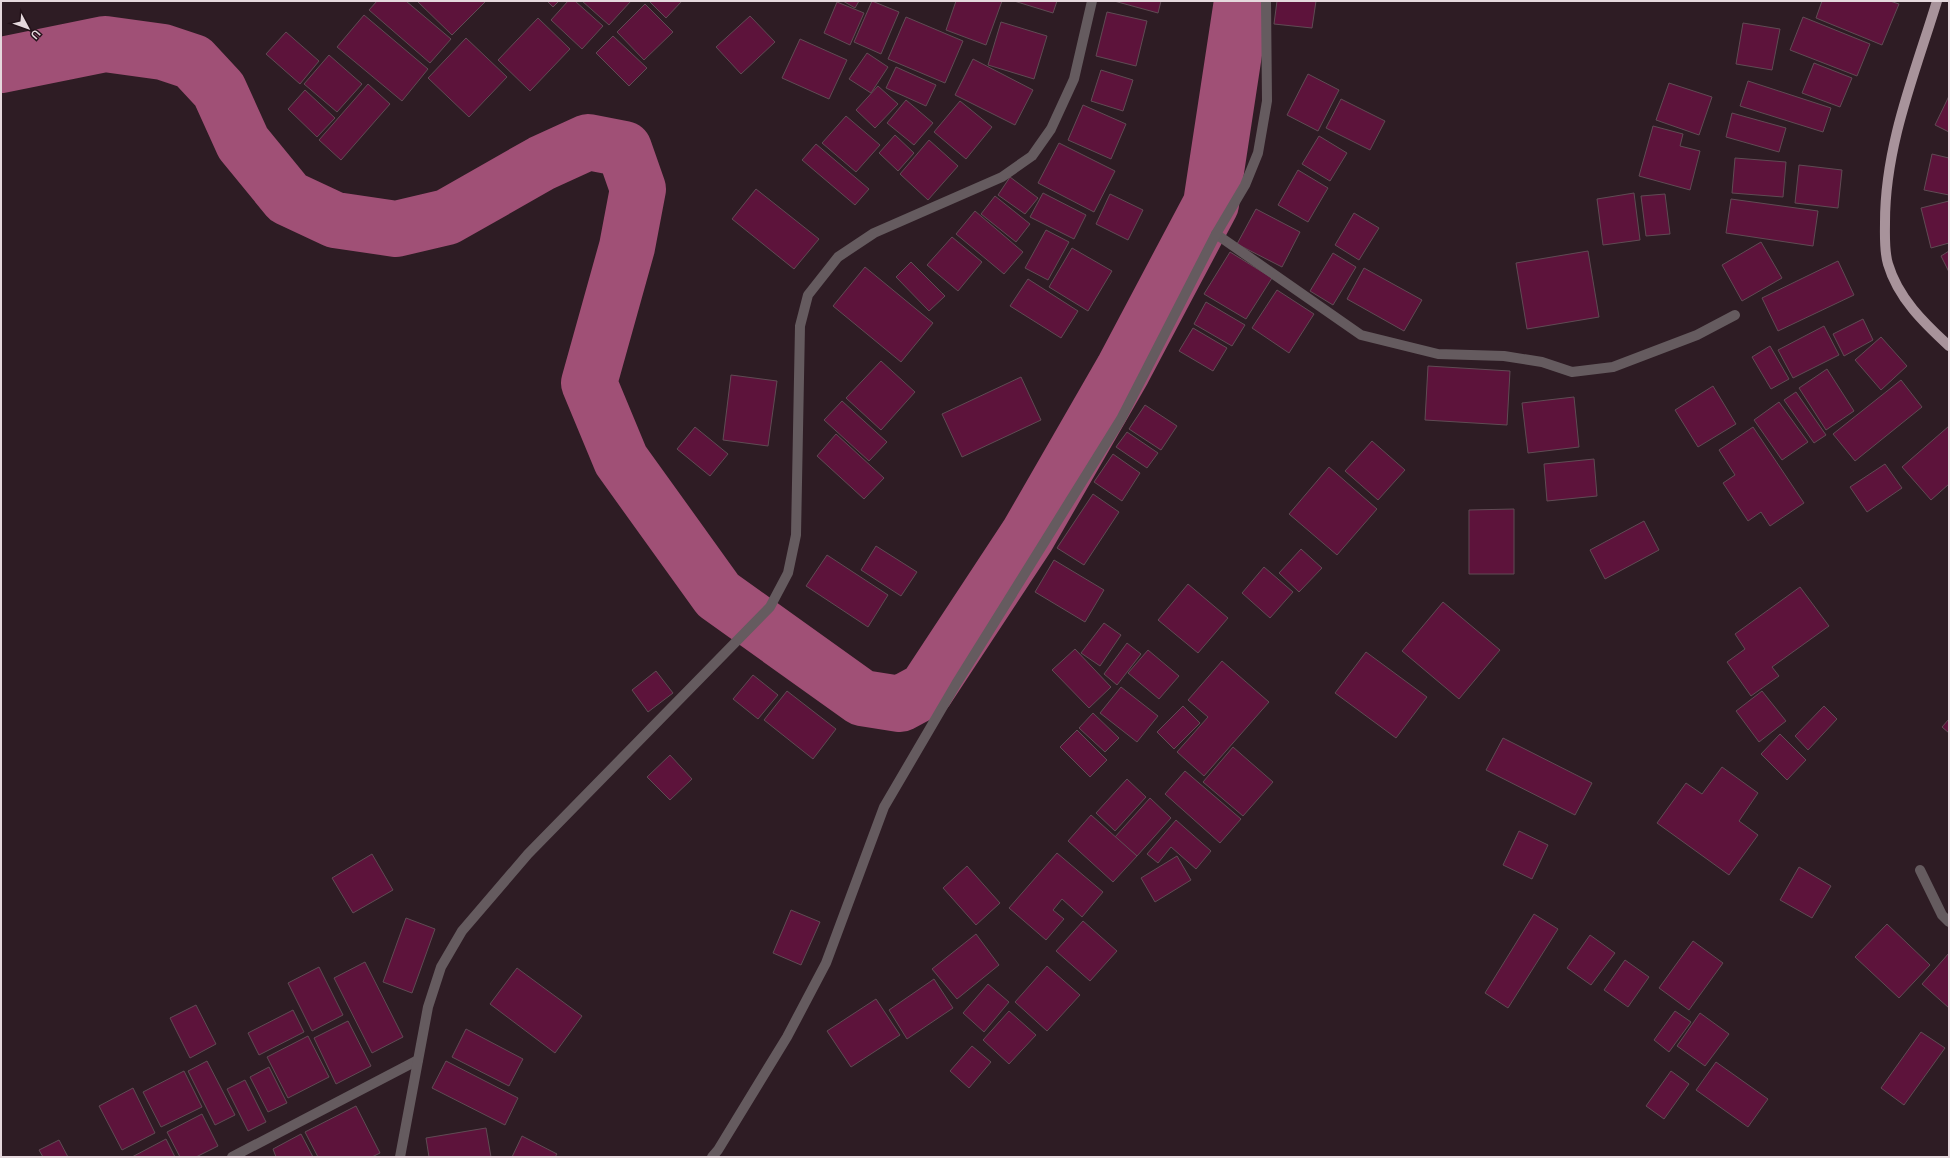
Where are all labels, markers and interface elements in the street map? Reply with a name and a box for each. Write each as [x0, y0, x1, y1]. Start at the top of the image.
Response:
north arrow [8, 8, 48, 48]
text: U [28, 28, 44, 42]

